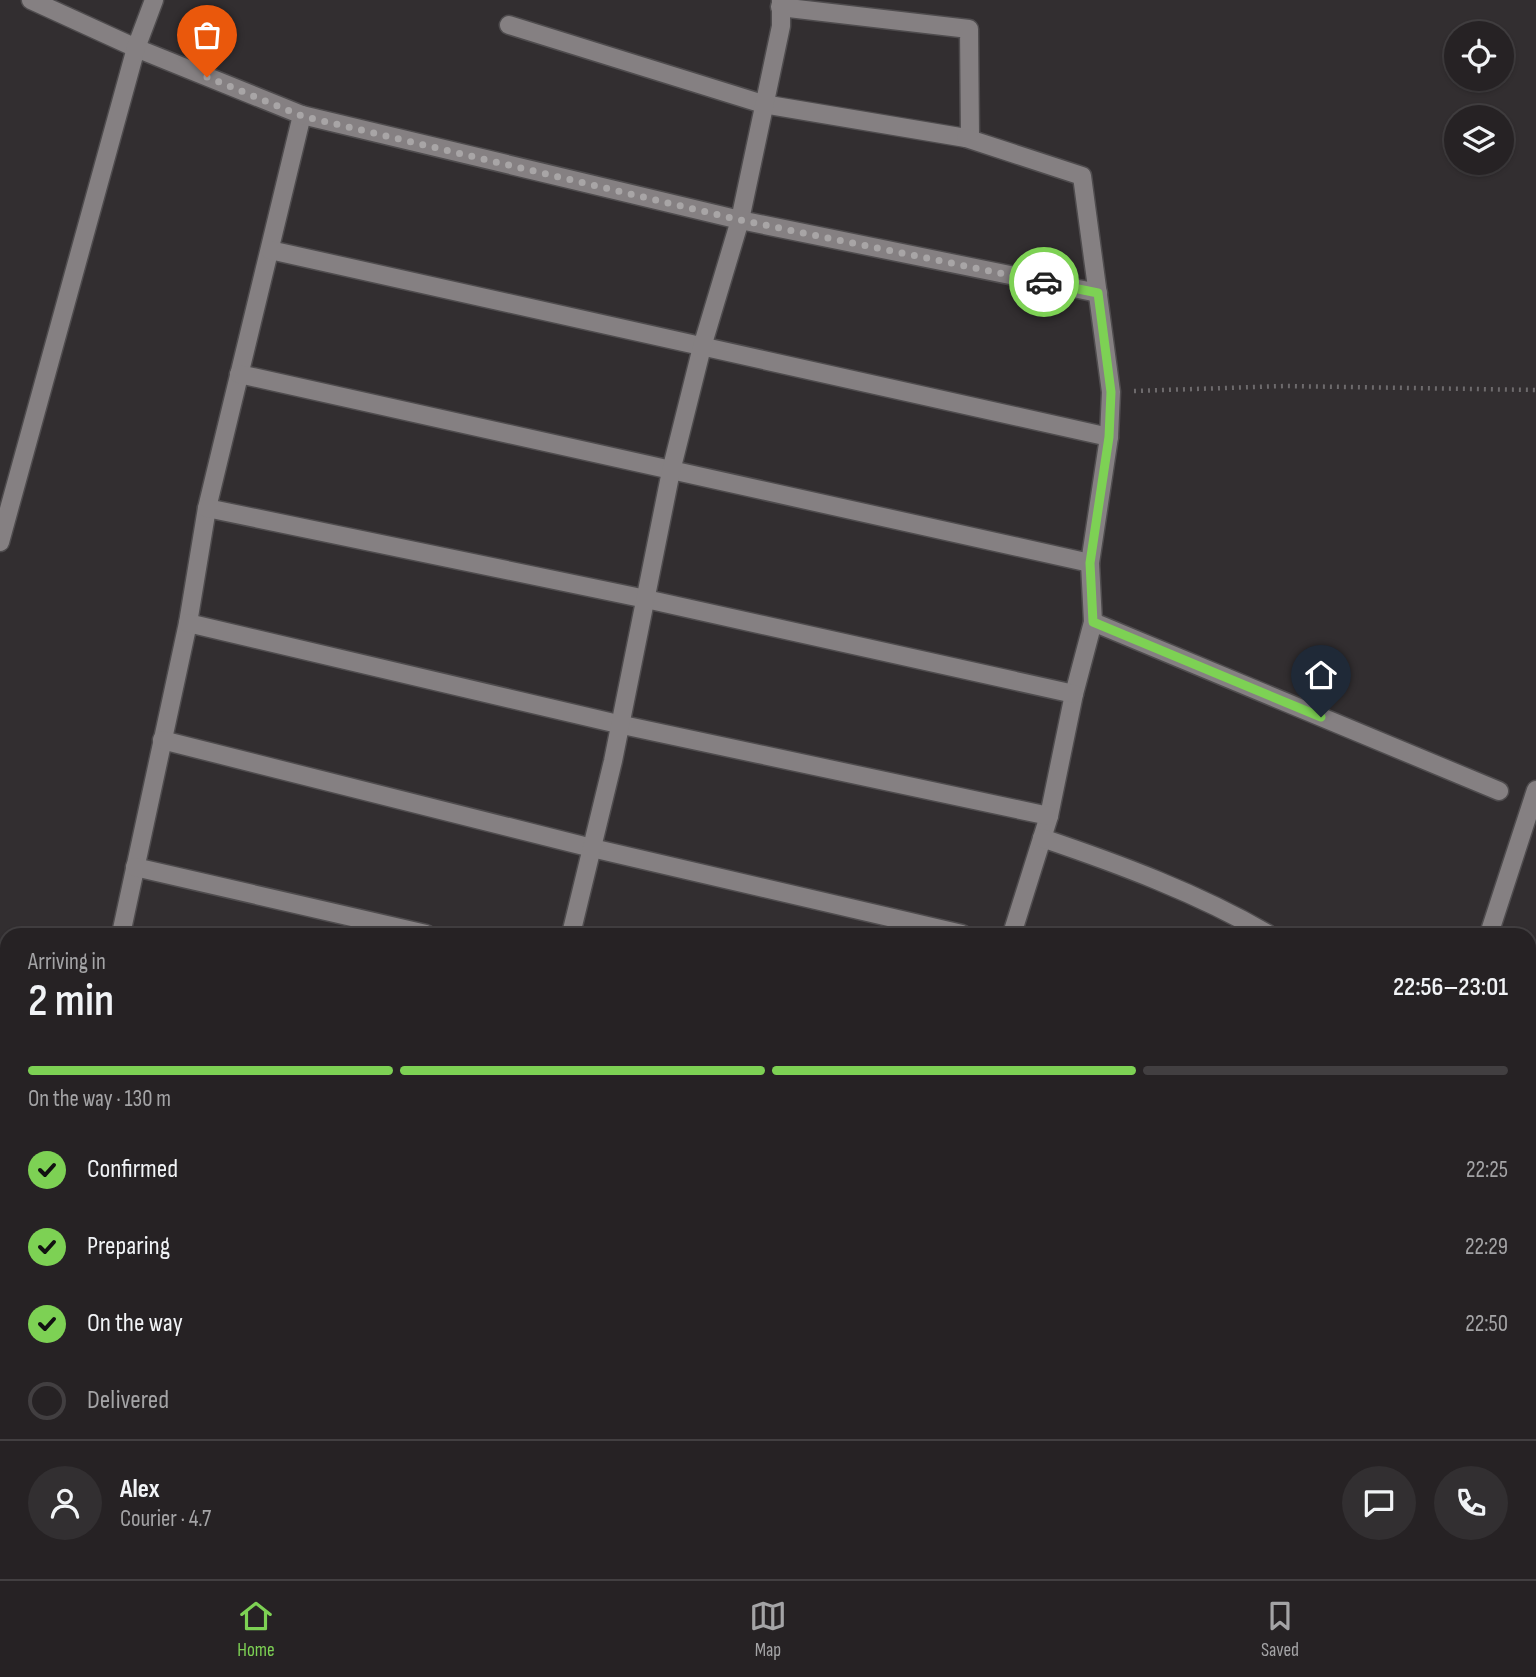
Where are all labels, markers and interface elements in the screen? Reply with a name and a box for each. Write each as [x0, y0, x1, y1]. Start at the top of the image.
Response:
pin [177, 5, 237, 77]
icon: bag [188, 16, 226, 54]
map controls [1444, 21, 1514, 175]
button: locate [1444, 21, 1514, 91]
button: layers [1444, 105, 1514, 175]
courier [1009, 247, 1079, 317]
icon: car [1025, 263, 1063, 301]
pin [1291, 645, 1351, 717]
icon: home [1302, 656, 1340, 694]
text: Arriving in [28, 948, 106, 976]
text: 22:56–23:01 [1393, 972, 1508, 1003]
text: 2 min [28, 974, 114, 1029]
text: On the way · 130 m [28, 1085, 171, 1113]
icon: check [28, 1151, 66, 1189]
text: Confirmed [87, 1154, 178, 1185]
text: 22:25 [1466, 1156, 1508, 1184]
icon: check [28, 1228, 66, 1266]
text: Preparing [87, 1231, 170, 1262]
text: 22:29 [1465, 1233, 1508, 1261]
icon: check [28, 1305, 66, 1343]
text: On the way [87, 1308, 183, 1339]
text: 22:50 [1465, 1310, 1508, 1338]
text: Delivered [87, 1385, 169, 1416]
button: person [28, 1466, 102, 1540]
button: chat [1342, 1466, 1416, 1540]
button: phone [1434, 1466, 1508, 1540]
text: Alex [120, 1474, 160, 1505]
text: Courier · 4.7 [120, 1505, 211, 1533]
tab: Home [237, 1597, 275, 1662]
tab: Map [749, 1597, 787, 1662]
tab: Saved [1261, 1597, 1299, 1662]

